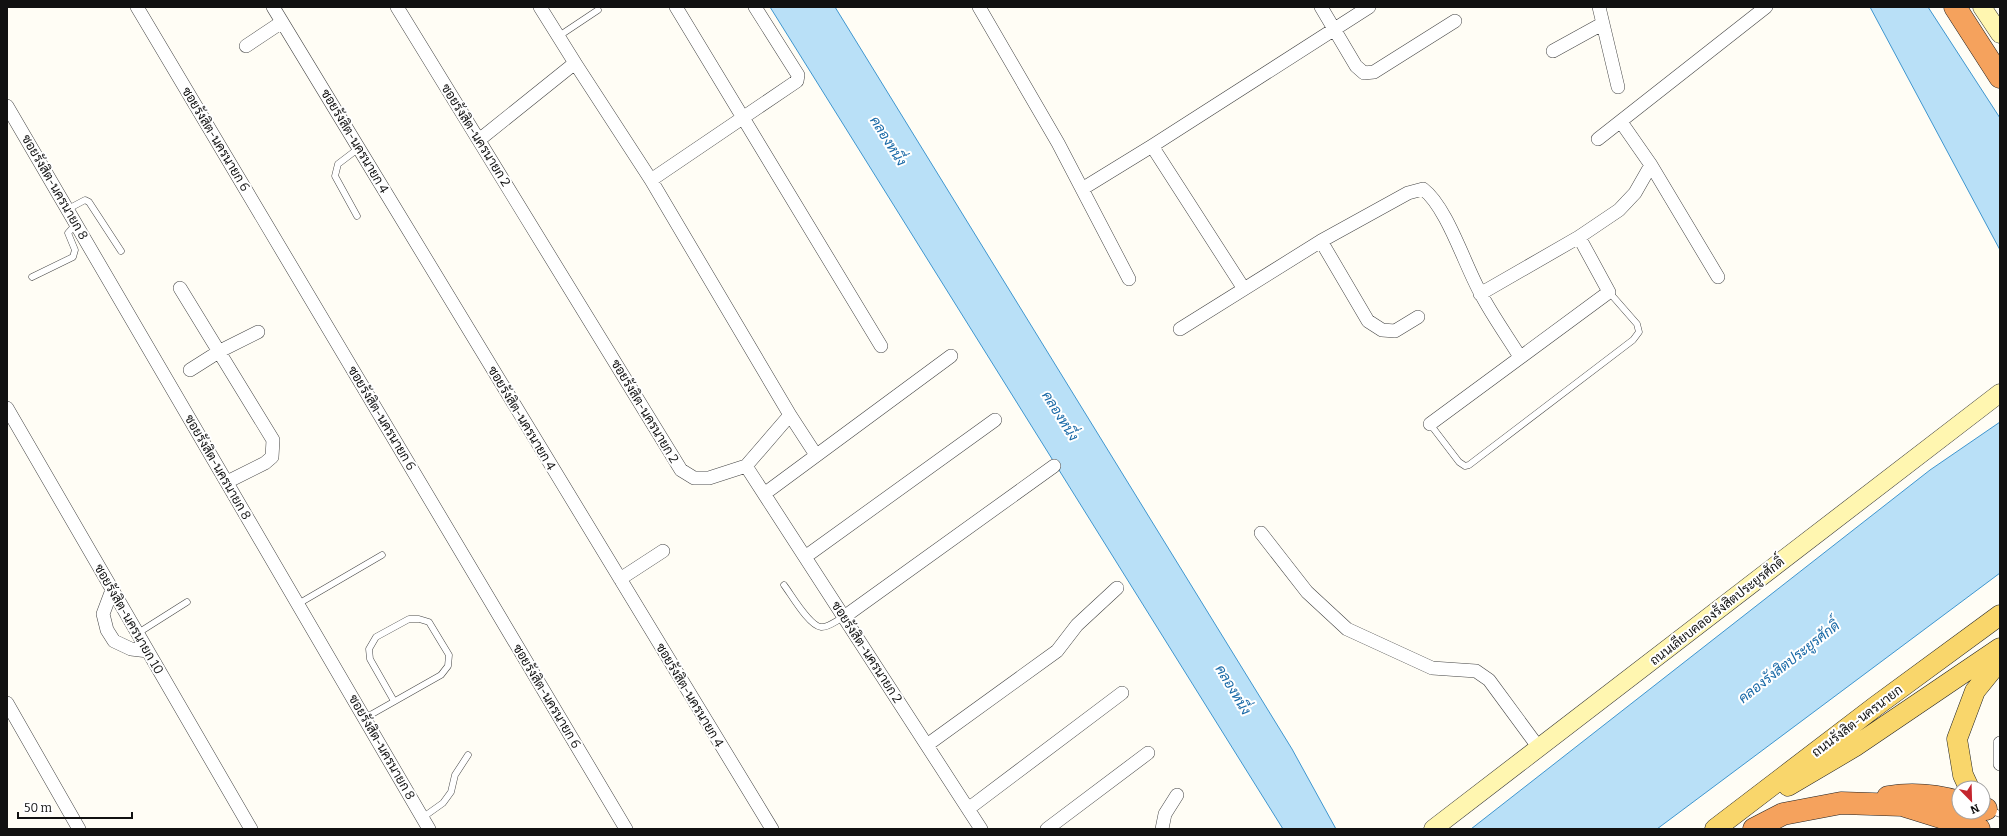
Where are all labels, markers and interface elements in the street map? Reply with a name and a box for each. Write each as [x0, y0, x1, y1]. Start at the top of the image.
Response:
street label: ซอยรังสิต-นครนายก 2 [438, 80, 515, 189]
street label: ซอยรังสิต-นครนายก 6 [179, 84, 254, 194]
street label: ซอยรังสิต-นครนายก 4 [318, 86, 393, 196]
water label: คลองหนึ่ง [866, 111, 913, 169]
street label: ซอยรังสิต-นครนายก 8 [19, 131, 92, 242]
street label: ซอยรังสิต-นครนายก 2 [608, 356, 683, 466]
street label: ซอยรังสิต-นครนายก 6 [345, 363, 420, 473]
street label: ซอยรังสิต-นครนายก 4 [485, 363, 560, 473]
water label: คลองหนึ่ง [1038, 386, 1085, 444]
street label: ซอยรังสิต-นครนายก 8 [182, 411, 255, 522]
street label: ถนนเลียบคลองรังสิตประยูรศักดิ์ [1643, 550, 1788, 670]
street label: ซอยรังสิต-นครนายก 10 [91, 561, 168, 677]
street label: ซอยรังสิต-นครนายก 2 [829, 598, 906, 706]
water label: คลองรังสิตประยูรศักดิ์ [1732, 612, 1846, 708]
street label: ซอยรังสิต-นครนายก 4 [653, 640, 728, 750]
street label: ซอยรังสิต-นครนายก 6 [510, 641, 585, 751]
water label: คลองหนึ่ง [1211, 660, 1258, 718]
street label: ถนนรังสิต-นครนายก [1808, 681, 1905, 760]
street label: ซอยรังสิต-นครนายก 8 [346, 691, 419, 802]
north arrow [1951, 780, 1991, 820]
scale bar [18, 794, 132, 820]
text: 50 m [24, 801, 53, 815]
text: N [1968, 801, 1981, 817]

